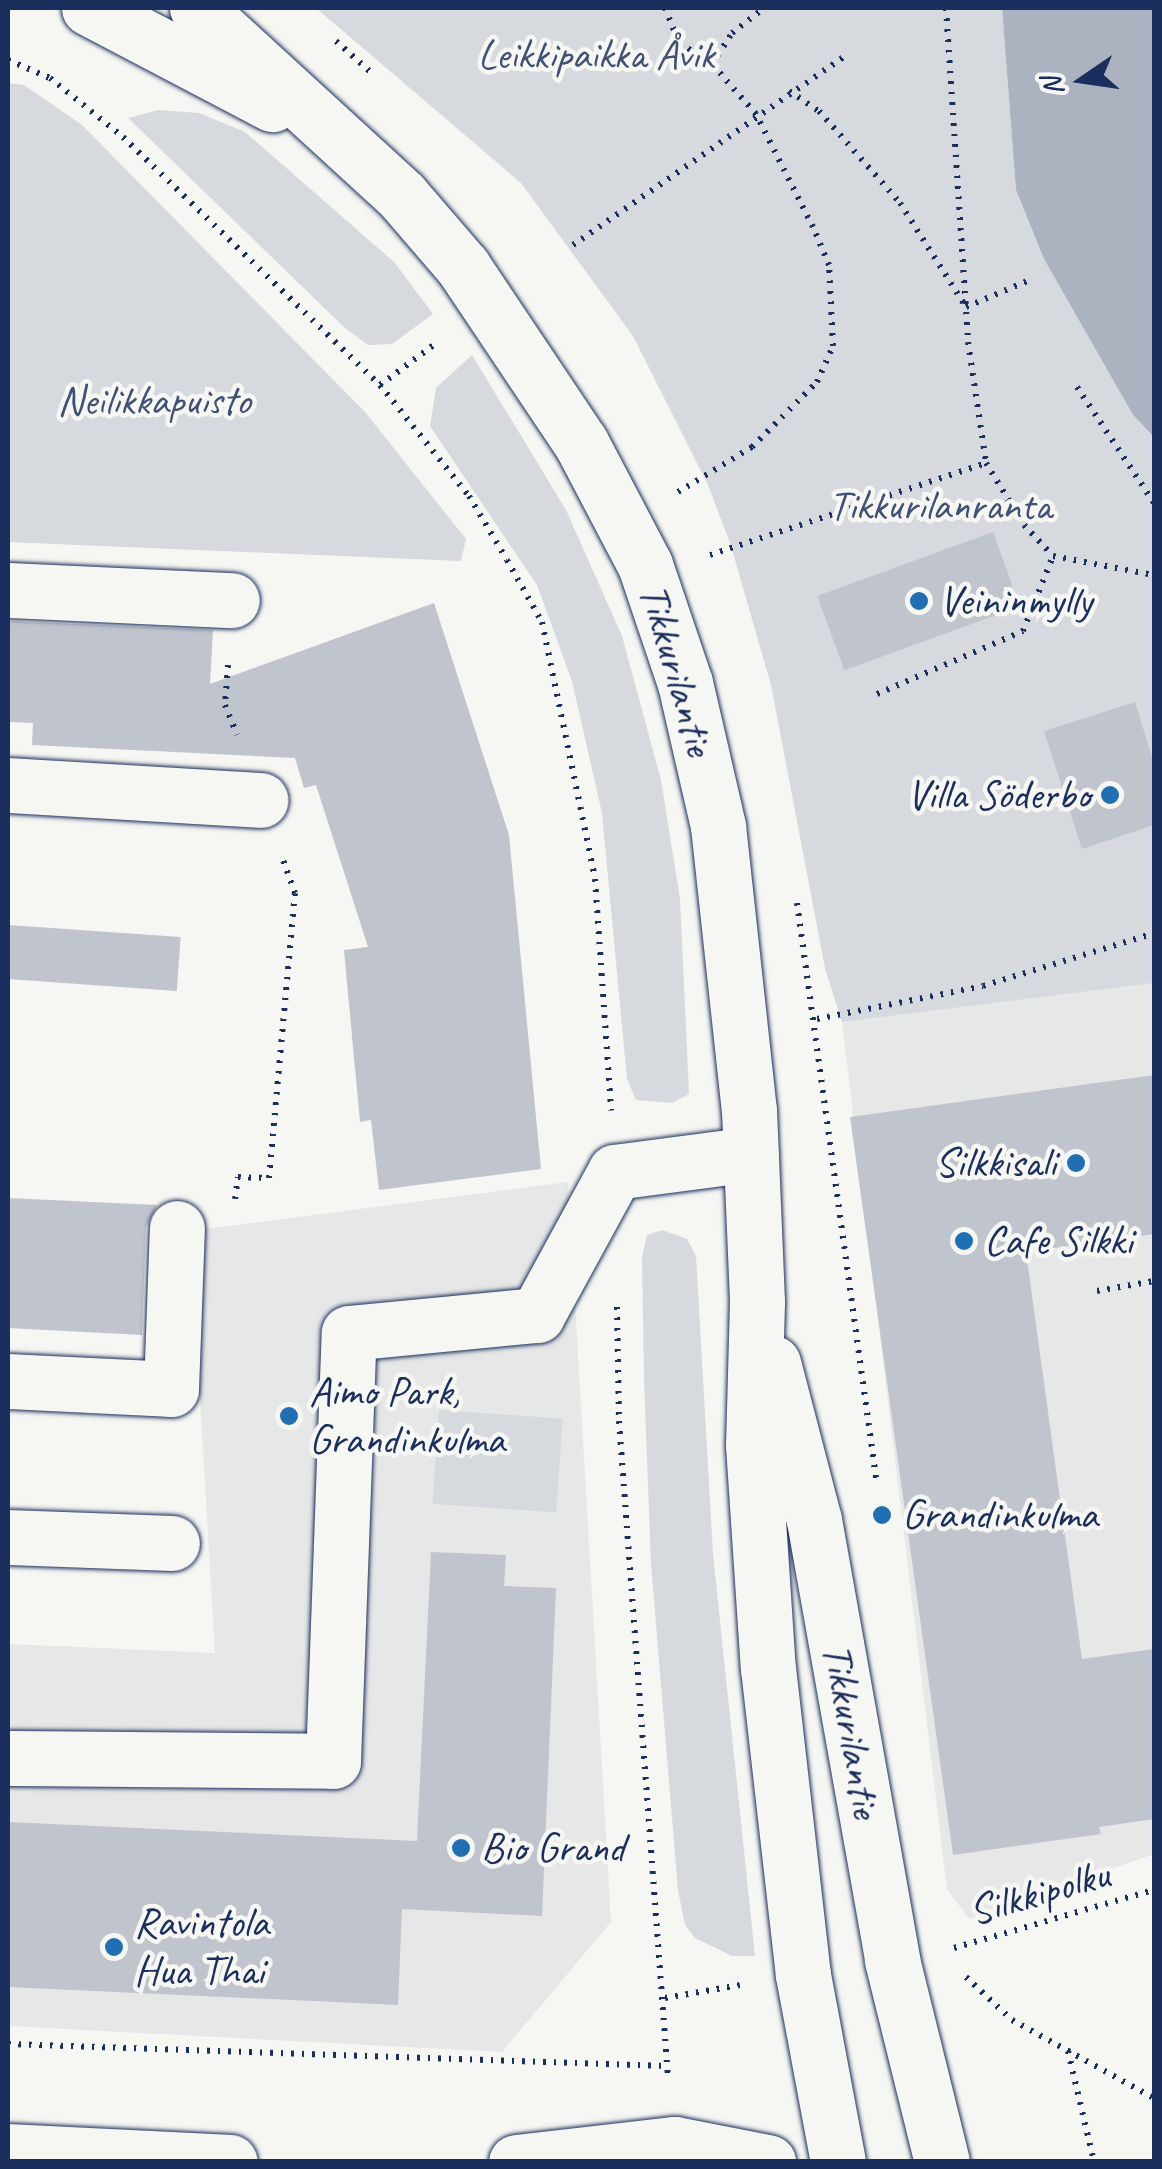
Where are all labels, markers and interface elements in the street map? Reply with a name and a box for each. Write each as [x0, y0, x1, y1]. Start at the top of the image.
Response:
park label: Leikkipaikka Åvik [478, 30, 714, 80]
north arrow [1032, 30, 1132, 130]
text: N [1033, 74, 1071, 99]
park label: Neilikkapuisto [57, 376, 251, 426]
park label: Tikkurilanranta [829, 481, 1051, 531]
place label: Veininmylly [939, 576, 1092, 626]
street label: Tikkurilantie [628, 578, 724, 762]
marker: Veininmylly [908, 590, 930, 612]
place label: Villa Söderbo [907, 770, 1090, 820]
marker: Villa Söderbo [1099, 784, 1121, 806]
place label: Silkkisali [935, 1138, 1056, 1188]
marker: Silkkisali [1065, 1152, 1087, 1174]
place label: Cafe Silkki [984, 1216, 1133, 1266]
marker: Cafe Silkki [953, 1230, 975, 1252]
place label: Aimo Park, Grandinkulma [309, 1367, 505, 1465]
marker: Aimo Park, Grandinkulma [278, 1405, 300, 1427]
place label: Grandinkulma [902, 1490, 1098, 1540]
marker: Grandinkulma [871, 1504, 893, 1526]
street label: Tikkurilantie [811, 1640, 891, 1822]
place label: Bio Grand [481, 1823, 625, 1873]
marker: Bio Grand [450, 1837, 472, 1859]
street label: Silkkipolku [963, 1849, 1115, 1937]
place label: Ravintola Hua Thai [134, 1898, 268, 1996]
marker: Ravintola Hua Thai [103, 1936, 125, 1958]

